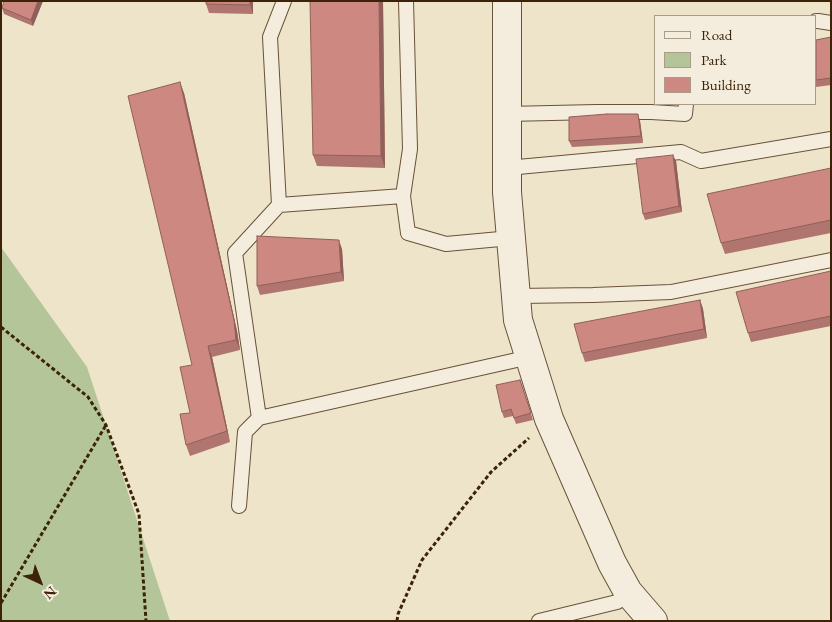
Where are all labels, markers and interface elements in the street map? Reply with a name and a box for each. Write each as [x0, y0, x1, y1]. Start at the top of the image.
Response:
legend [654, 15, 817, 105]
text: Road [701, 25, 732, 44]
text: Park [701, 50, 727, 69]
text: Building [701, 75, 751, 94]
north arrow [15, 557, 65, 607]
text: N [40, 583, 61, 603]

